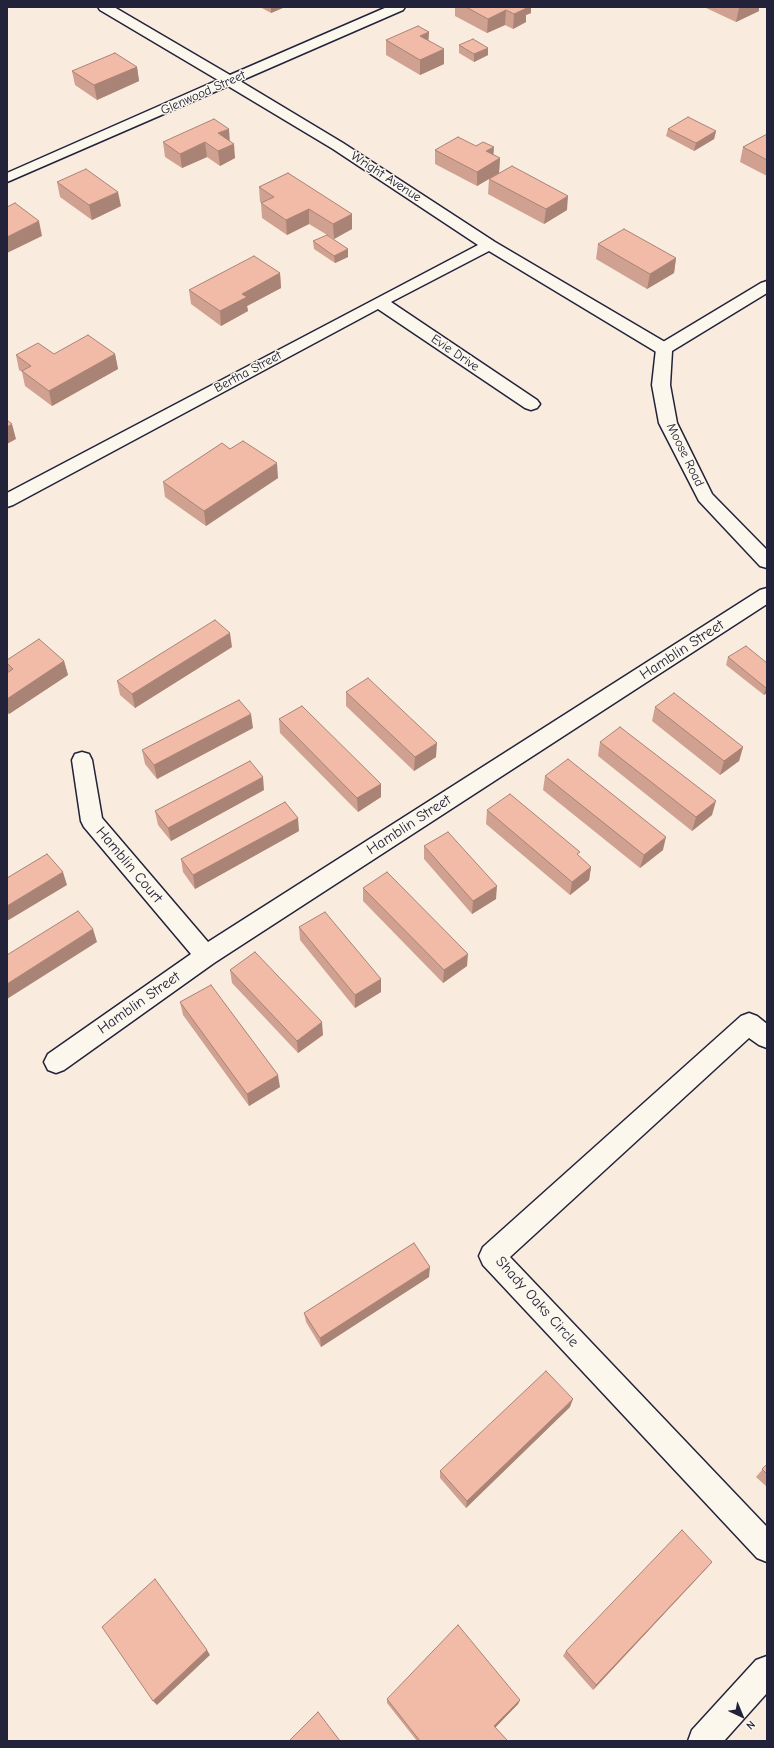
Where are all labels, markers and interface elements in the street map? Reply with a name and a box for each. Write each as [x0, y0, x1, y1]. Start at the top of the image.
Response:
street label: Glenwood Street [158, 67, 248, 119]
street label: Wright Avenue [348, 148, 424, 206]
street label: Evie Drive [428, 331, 482, 375]
street label: Bertha Street [212, 348, 284, 396]
street label: Moose Road [663, 421, 707, 489]
street label: Hamblin Street [637, 616, 727, 684]
street label: Hamblin Street [364, 791, 454, 859]
street label: Hamblin Court [92, 823, 166, 907]
street label: Hamblin Street [94, 968, 184, 1038]
street label: Shady Oaks Circle [492, 1253, 582, 1351]
north arrow [722, 1696, 762, 1736]
text: N [744, 1718, 758, 1732]

